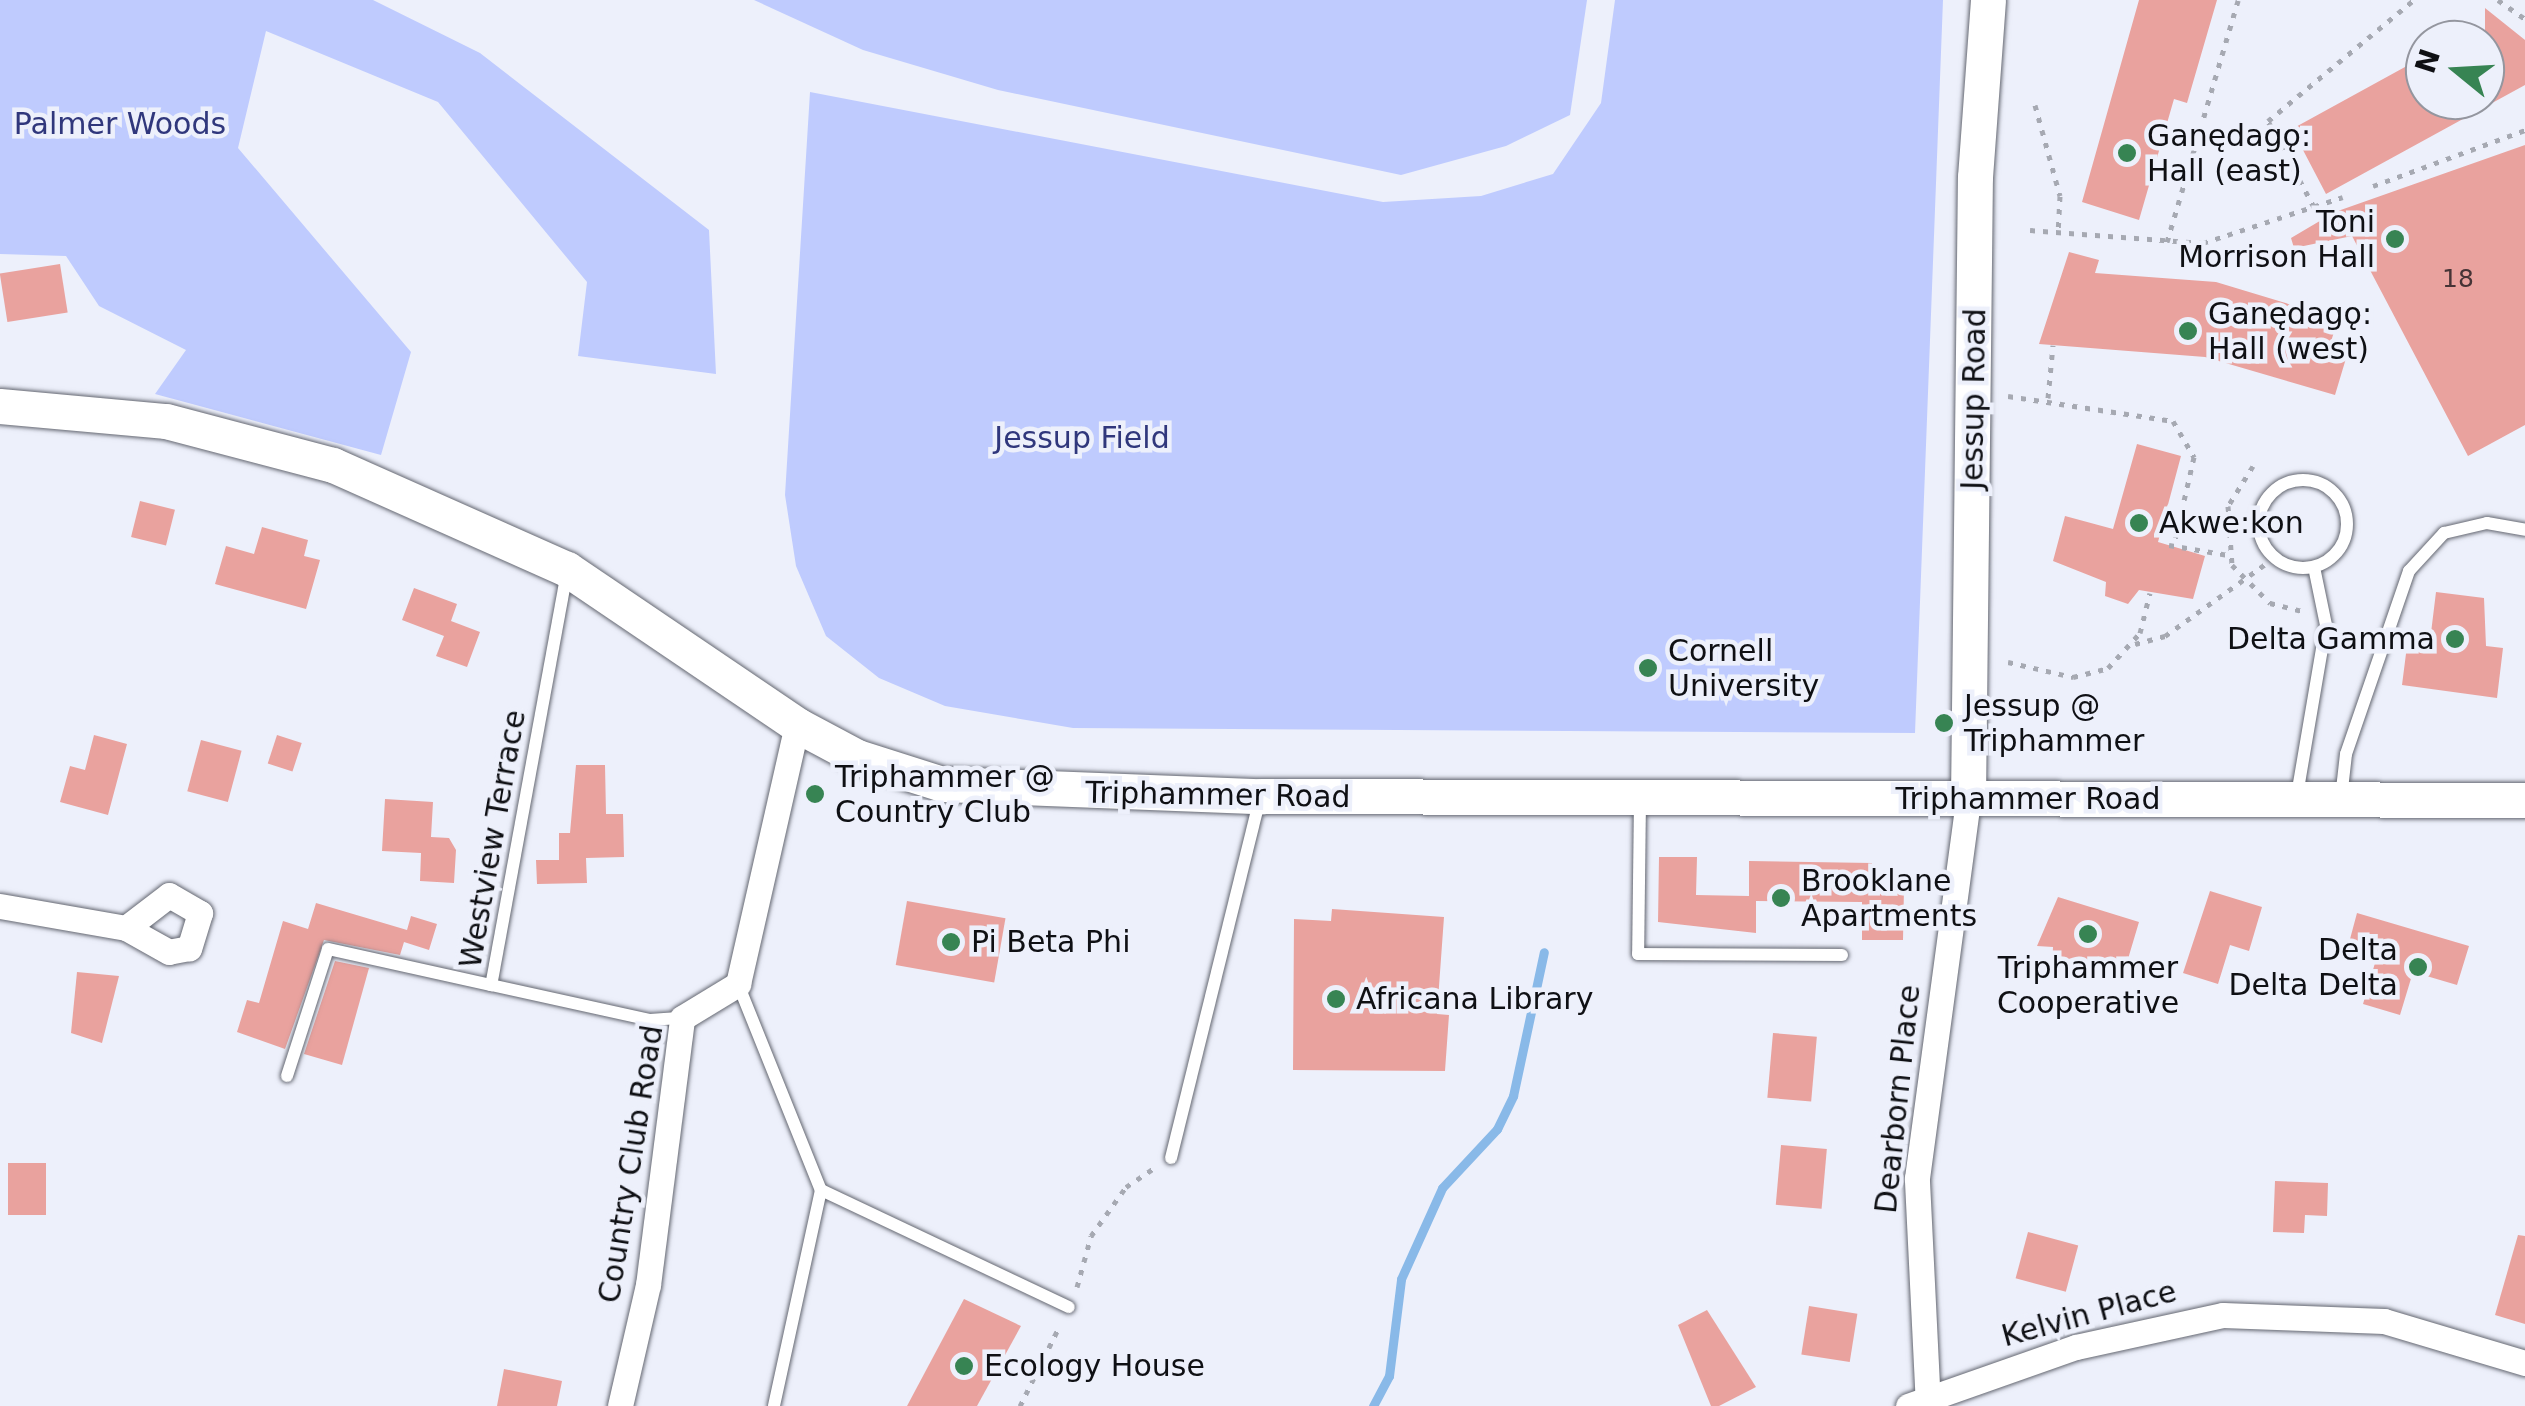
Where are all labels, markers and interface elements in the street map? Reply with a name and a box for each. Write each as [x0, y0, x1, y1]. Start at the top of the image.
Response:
north arrow [2405, 20, 2505, 120]
text: N [2409, 45, 2447, 77]
park label: Palmer Woods [14, 106, 226, 142]
place label: Ganędagǫ: Hall (east) [2147, 118, 2311, 188]
marker: Ganędagǫ: Hall (east) [2116, 142, 2138, 164]
place label: Toni Morrison Hall [2178, 204, 2375, 274]
marker: Toni Morrison Hall [2384, 228, 2406, 250]
house number: 18 [2442, 264, 2474, 294]
place label: Ganędagǫ: Hall (west) [2208, 296, 2372, 366]
street label: Jessup Road [1954, 308, 1994, 490]
marker: Ganędagǫ: Hall (west) [2177, 320, 2199, 342]
park label: Jessup Field [994, 420, 1170, 456]
place label: Akwe:kon [2159, 505, 2304, 541]
marker: Akwe:kon [2128, 512, 2150, 534]
place label: Delta Gamma [2227, 621, 2435, 657]
marker: Delta Gamma [2444, 628, 2466, 650]
place label: Cornell University [1668, 633, 1819, 704]
marker: Cornell University [1637, 657, 1659, 679]
place label: Jessup @ Triphammer [1964, 688, 2144, 758]
street label: Westview Terrace [453, 707, 533, 971]
marker: Jessup @ Triphammer [1933, 712, 1955, 734]
place label: Triphammer @ Country Club [835, 759, 1055, 830]
street label: Triphammer Road [1085, 775, 1351, 815]
street label: Triphammer Road [1895, 781, 2161, 817]
marker: Triphammer @ Country Club [804, 783, 826, 805]
place label: Brooklane Apartments [1801, 863, 1977, 934]
marker: Brooklane Apartments [1770, 887, 1792, 909]
marker: Triphammer Cooperative [2077, 923, 2099, 945]
place label: Pi Beta Phi [971, 924, 1130, 960]
marker: Pi Beta Phi [940, 931, 962, 953]
place label: Delta Delta Delta [2228, 932, 2398, 1002]
place label: Triphammer Cooperative [1997, 950, 2179, 1020]
marker: Delta Delta Delta [2407, 956, 2429, 978]
place label: Africana Library [1356, 981, 1593, 1017]
street label: Dearborn Place [1868, 983, 1928, 1215]
marker: Africana Library [1325, 988, 1347, 1010]
street label: Country Club Road [591, 1022, 671, 1306]
street label: Kelvin Place [1998, 1273, 2180, 1355]
place label: Ecology House [984, 1348, 1205, 1384]
marker: Ecology House [953, 1355, 975, 1377]

